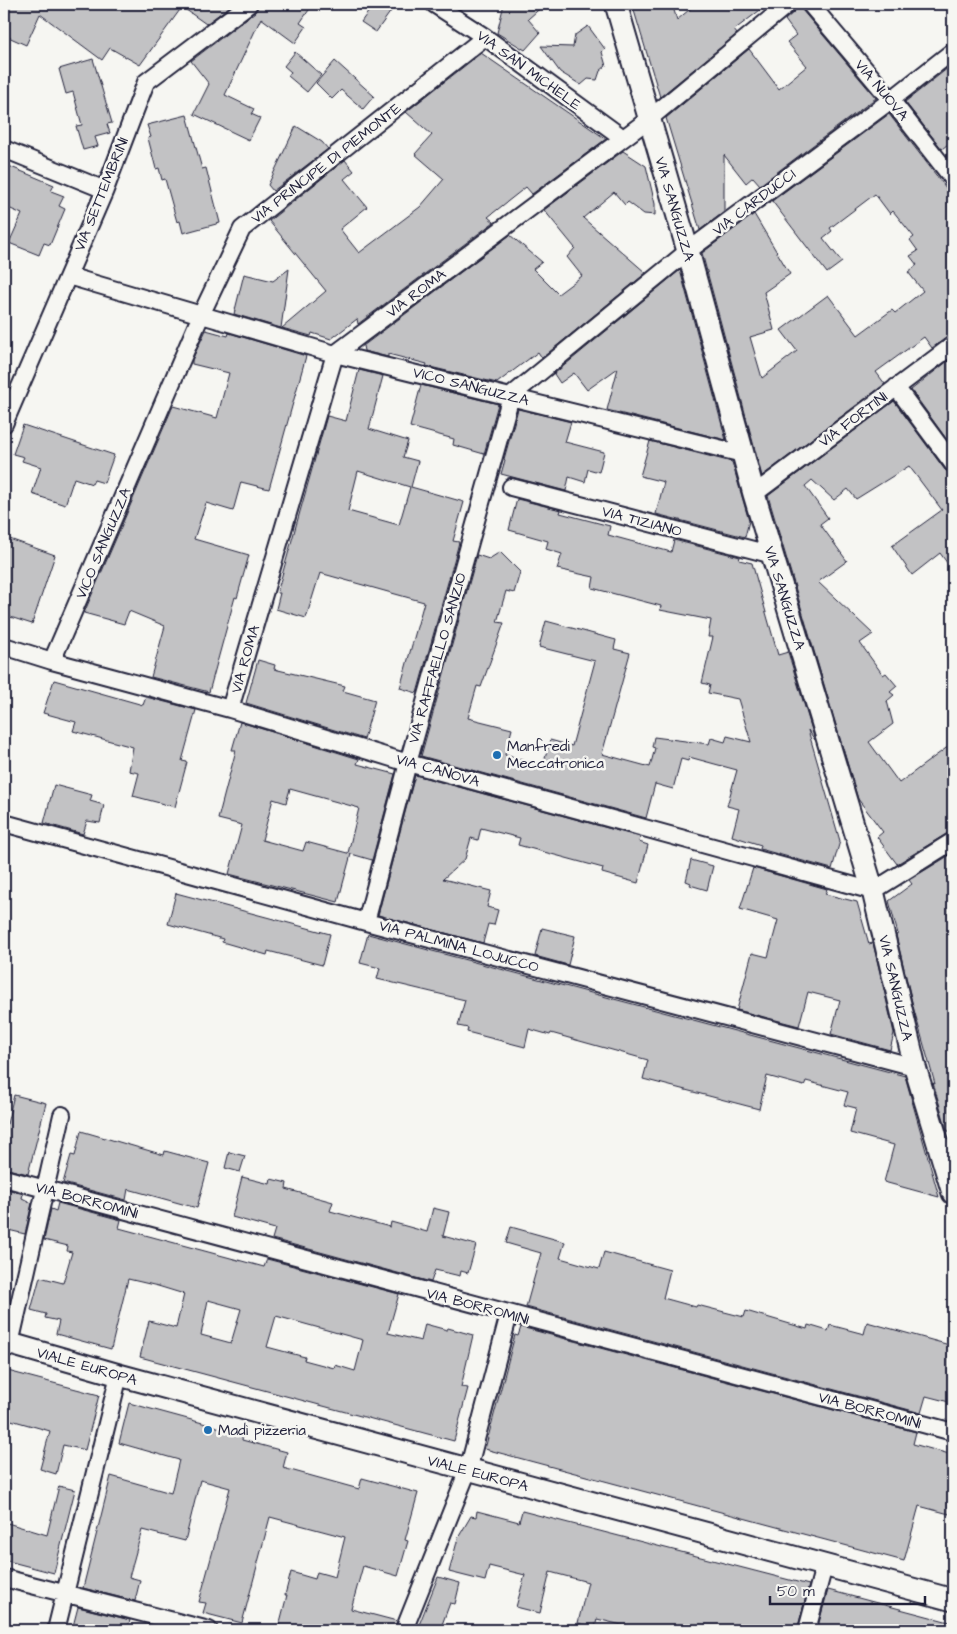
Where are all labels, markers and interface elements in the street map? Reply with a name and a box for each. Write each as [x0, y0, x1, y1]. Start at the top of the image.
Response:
street label: VIA SAN MICHELE [472, 25, 585, 116]
street label: VIA NUOVA [850, 55, 914, 126]
street label: VIA PRINCIPE DI PIEMONTE [247, 98, 406, 229]
street label: VIA SETTEMBRINI [69, 134, 134, 254]
street label: VIA SANGUZZA [650, 154, 700, 264]
street label: VIA CARDUCCI [708, 164, 801, 241]
street label: VIA ROMA [382, 264, 451, 323]
street label: VICO SANGUZZA [411, 362, 532, 411]
street label: VIA FORTINI [814, 386, 892, 452]
street label: VICO SANGUZZA [71, 484, 137, 602]
street label: VIA TIZIANO [600, 501, 684, 542]
street label: VIA SANGUZZA [759, 543, 810, 653]
street label: VIA RAFFAELLO SANZIO [403, 570, 472, 746]
street label: VIA ROMA [226, 622, 265, 696]
place label: Manfredi Meccatronica [507, 736, 604, 774]
street label: VIA CANOVA [394, 749, 482, 793]
marker: Manfredi Meccatronica [491, 749, 503, 761]
street label: VIA PALMINA LOJUCCO [377, 915, 541, 978]
street label: VIA SANGUZZA [873, 933, 918, 1043]
street label: VIA BORROMINI [33, 1177, 141, 1224]
street label: VIA BORROMINI [424, 1283, 532, 1330]
street label: VIALE EUROPA [34, 1342, 140, 1391]
street label: VIA BORROMINI [816, 1387, 924, 1434]
place label: Madì pizzeria [218, 1420, 306, 1441]
marker: Madì pizzeria [202, 1424, 214, 1436]
street label: VIALE EUROPA [425, 1450, 531, 1497]
scale bar [770, 1574, 924, 1606]
text: 50 m [777, 1581, 815, 1602]

